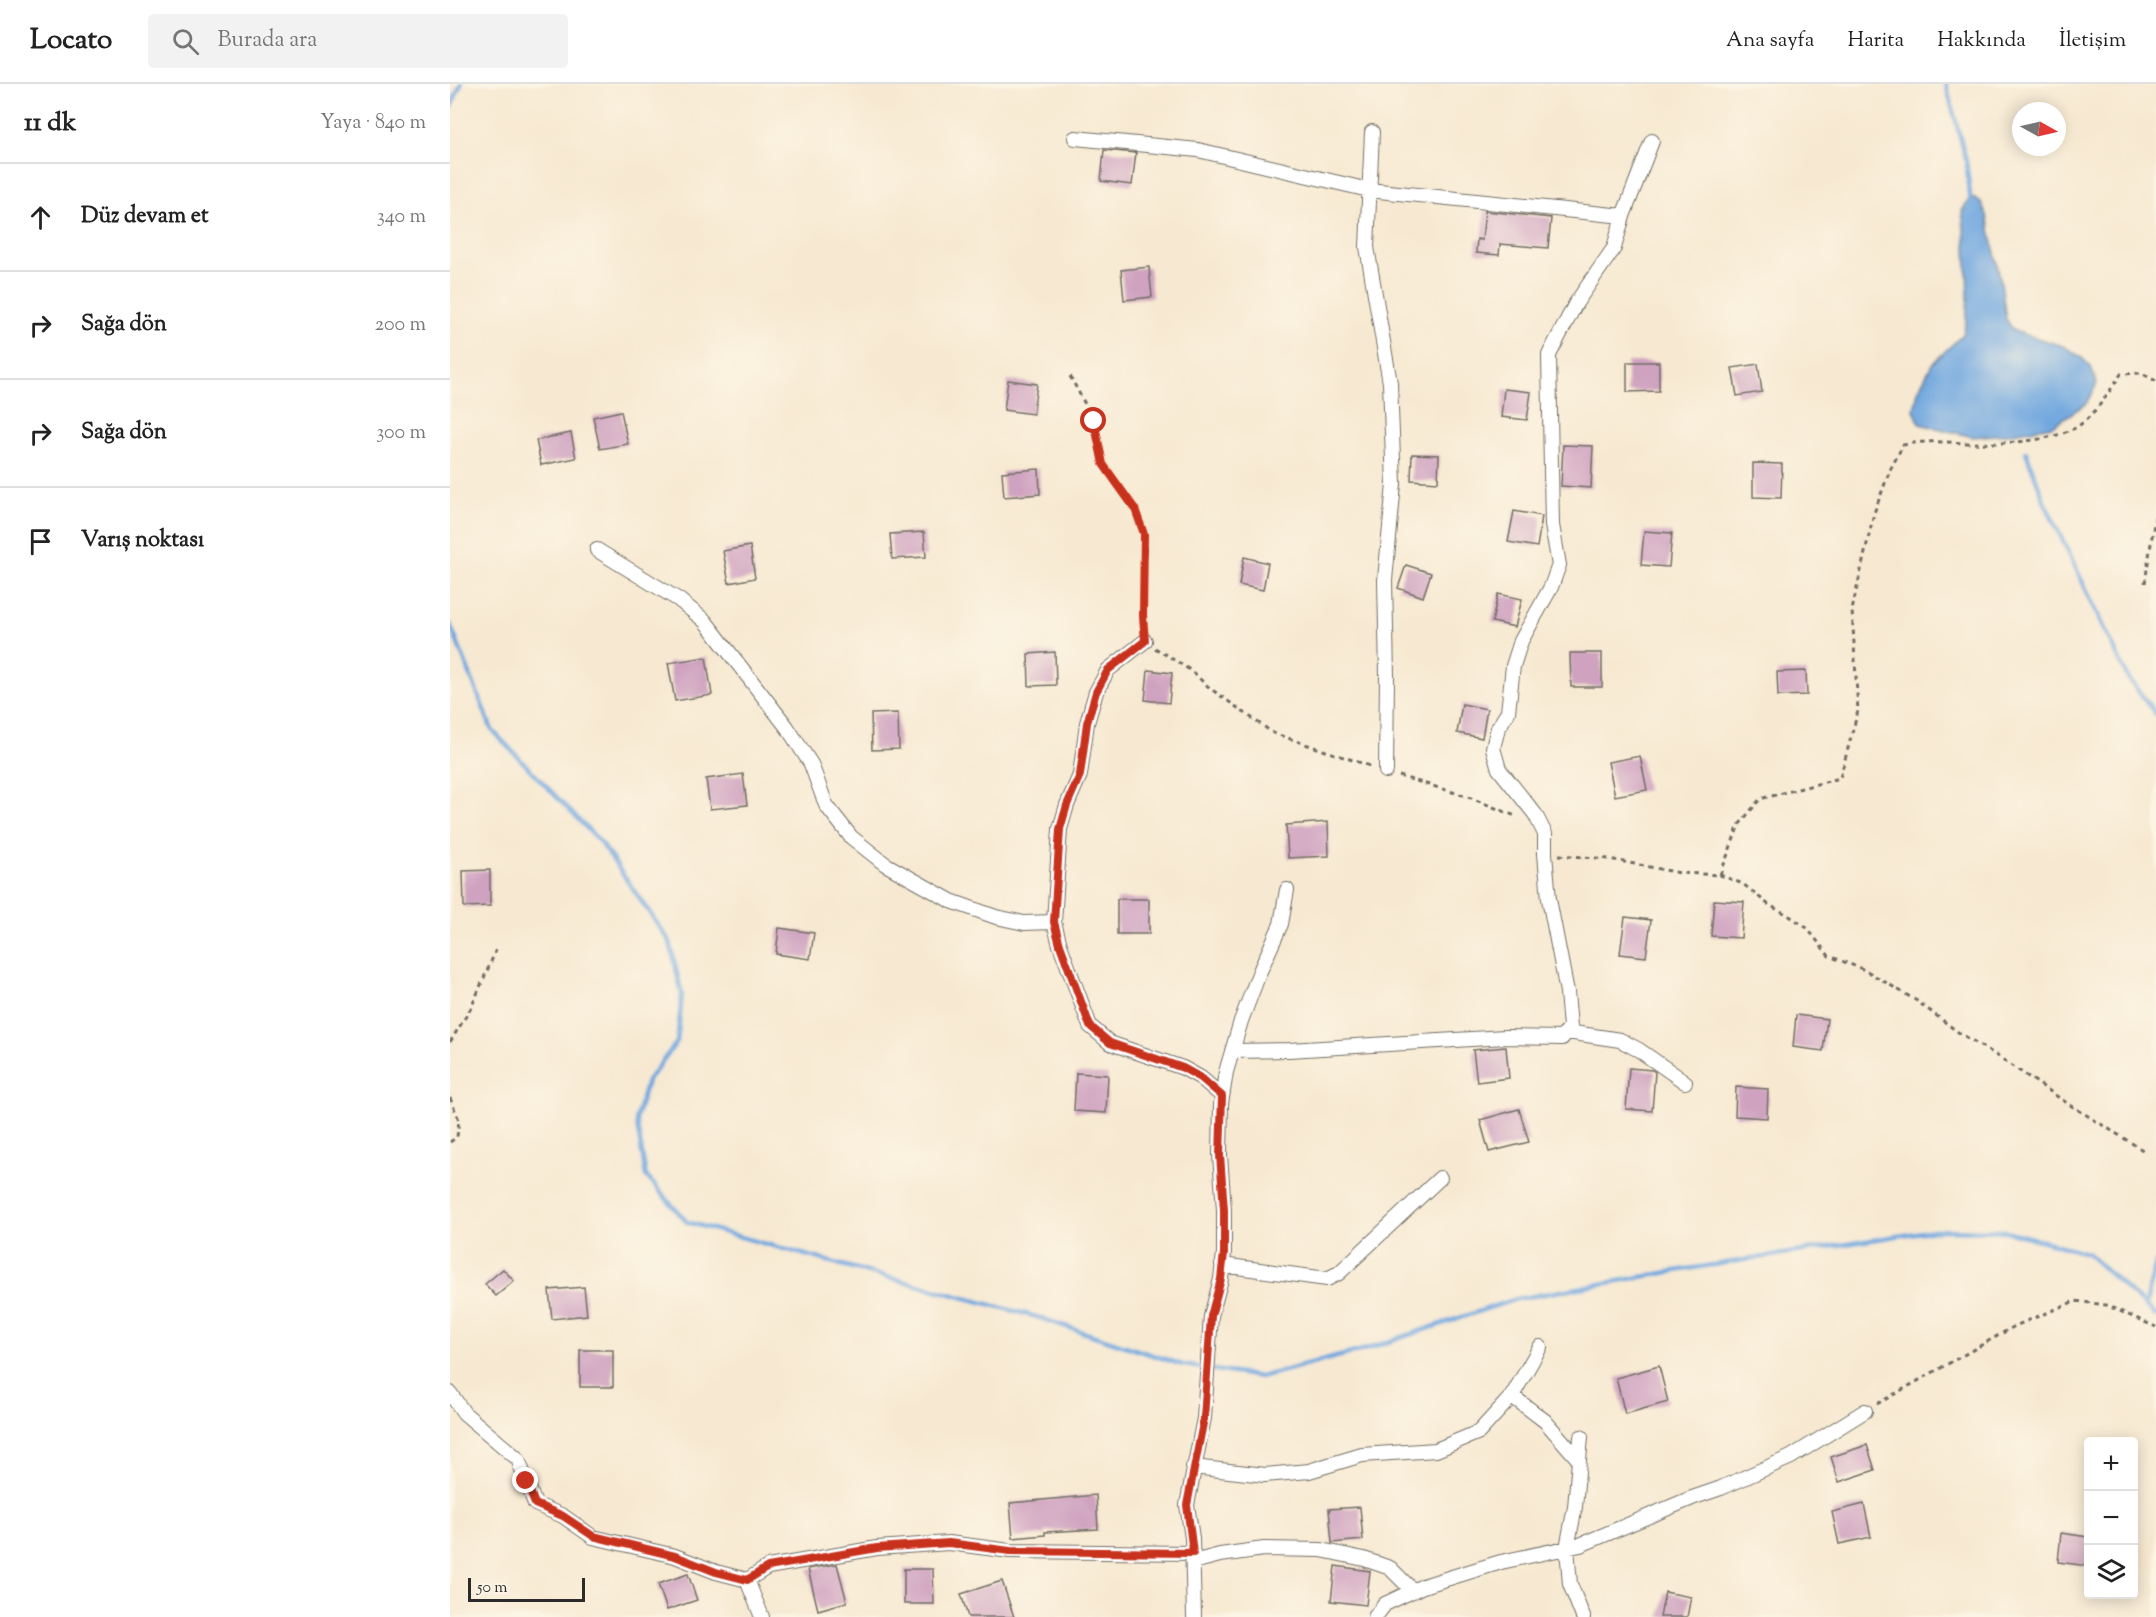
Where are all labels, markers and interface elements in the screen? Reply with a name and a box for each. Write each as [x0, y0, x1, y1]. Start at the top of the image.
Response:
search box [148, 14, 568, 68]
text: Locato [30, 21, 112, 61]
icon: search [169, 25, 202, 58]
text: Burada ara [217, 25, 318, 57]
text: Ana sayfa [1726, 26, 1815, 56]
text: Harita [1848, 26, 1904, 56]
text: Hakkında [1937, 26, 2026, 56]
text: İletişim [2059, 26, 2126, 56]
north arrow [2012, 102, 2066, 156]
text: 11 dk [24, 105, 76, 142]
text: Yaya · 840 m [320, 109, 426, 138]
icon: ahead [24, 201, 57, 234]
text: Düz devam et [81, 201, 208, 233]
text: 340 m [377, 203, 426, 232]
icon: right [24, 309, 57, 342]
text: Sağa dön [81, 309, 167, 341]
text: 200 m [375, 311, 426, 340]
route start [1080, 407, 1106, 433]
icon: right [24, 417, 57, 450]
text: Sağa dön [81, 417, 167, 449]
text: 300 m [376, 419, 426, 448]
icon: arrive [24, 525, 57, 558]
text: Varış noktası [81, 525, 204, 557]
map controls [2084, 1437, 2138, 1599]
button: + [2084, 1437, 2138, 1491]
route end [512, 1467, 538, 1493]
button: − [2084, 1491, 2138, 1545]
button: layers [2084, 1545, 2138, 1599]
scale bar [468, 1575, 585, 1602]
text: 50 m [477, 1577, 508, 1600]

